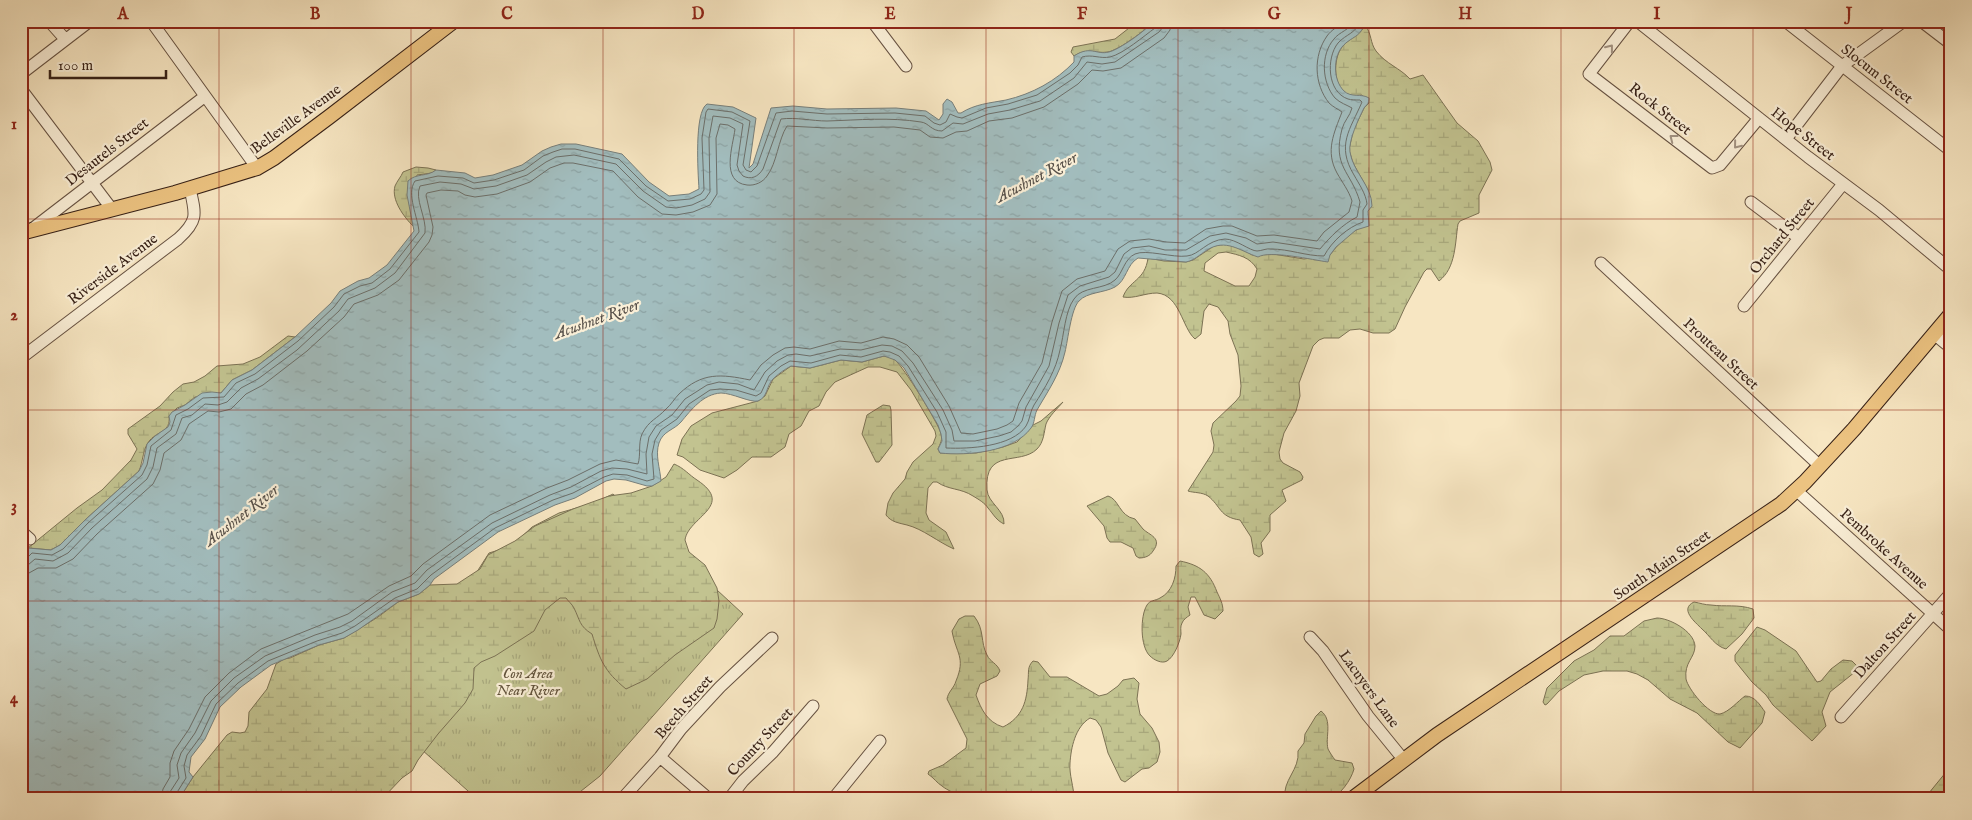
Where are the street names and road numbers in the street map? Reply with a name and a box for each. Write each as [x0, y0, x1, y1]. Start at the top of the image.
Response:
street label: Slocum Street [1837, 40, 1917, 108]
street label: Rock Street [1625, 79, 1695, 139]
street label: Belleville Avenue [247, 80, 345, 158]
street label: Hope Street [1767, 103, 1839, 165]
street label: Desautels Street [62, 114, 152, 190]
street label: Orchard Street [1745, 194, 1819, 278]
street label: Riverside Avenue [64, 229, 162, 309]
street label: Prouteau Street [1679, 314, 1763, 394]
street label: Pembroke Avenue [1836, 504, 1932, 594]
street label: South Main Street [1610, 526, 1714, 604]
street label: Dalton Street [1850, 607, 1920, 683]
street label: Lacuyers Lane [1334, 646, 1404, 732]
street label: Beech Street [651, 671, 717, 743]
street label: County Street [723, 704, 797, 780]

